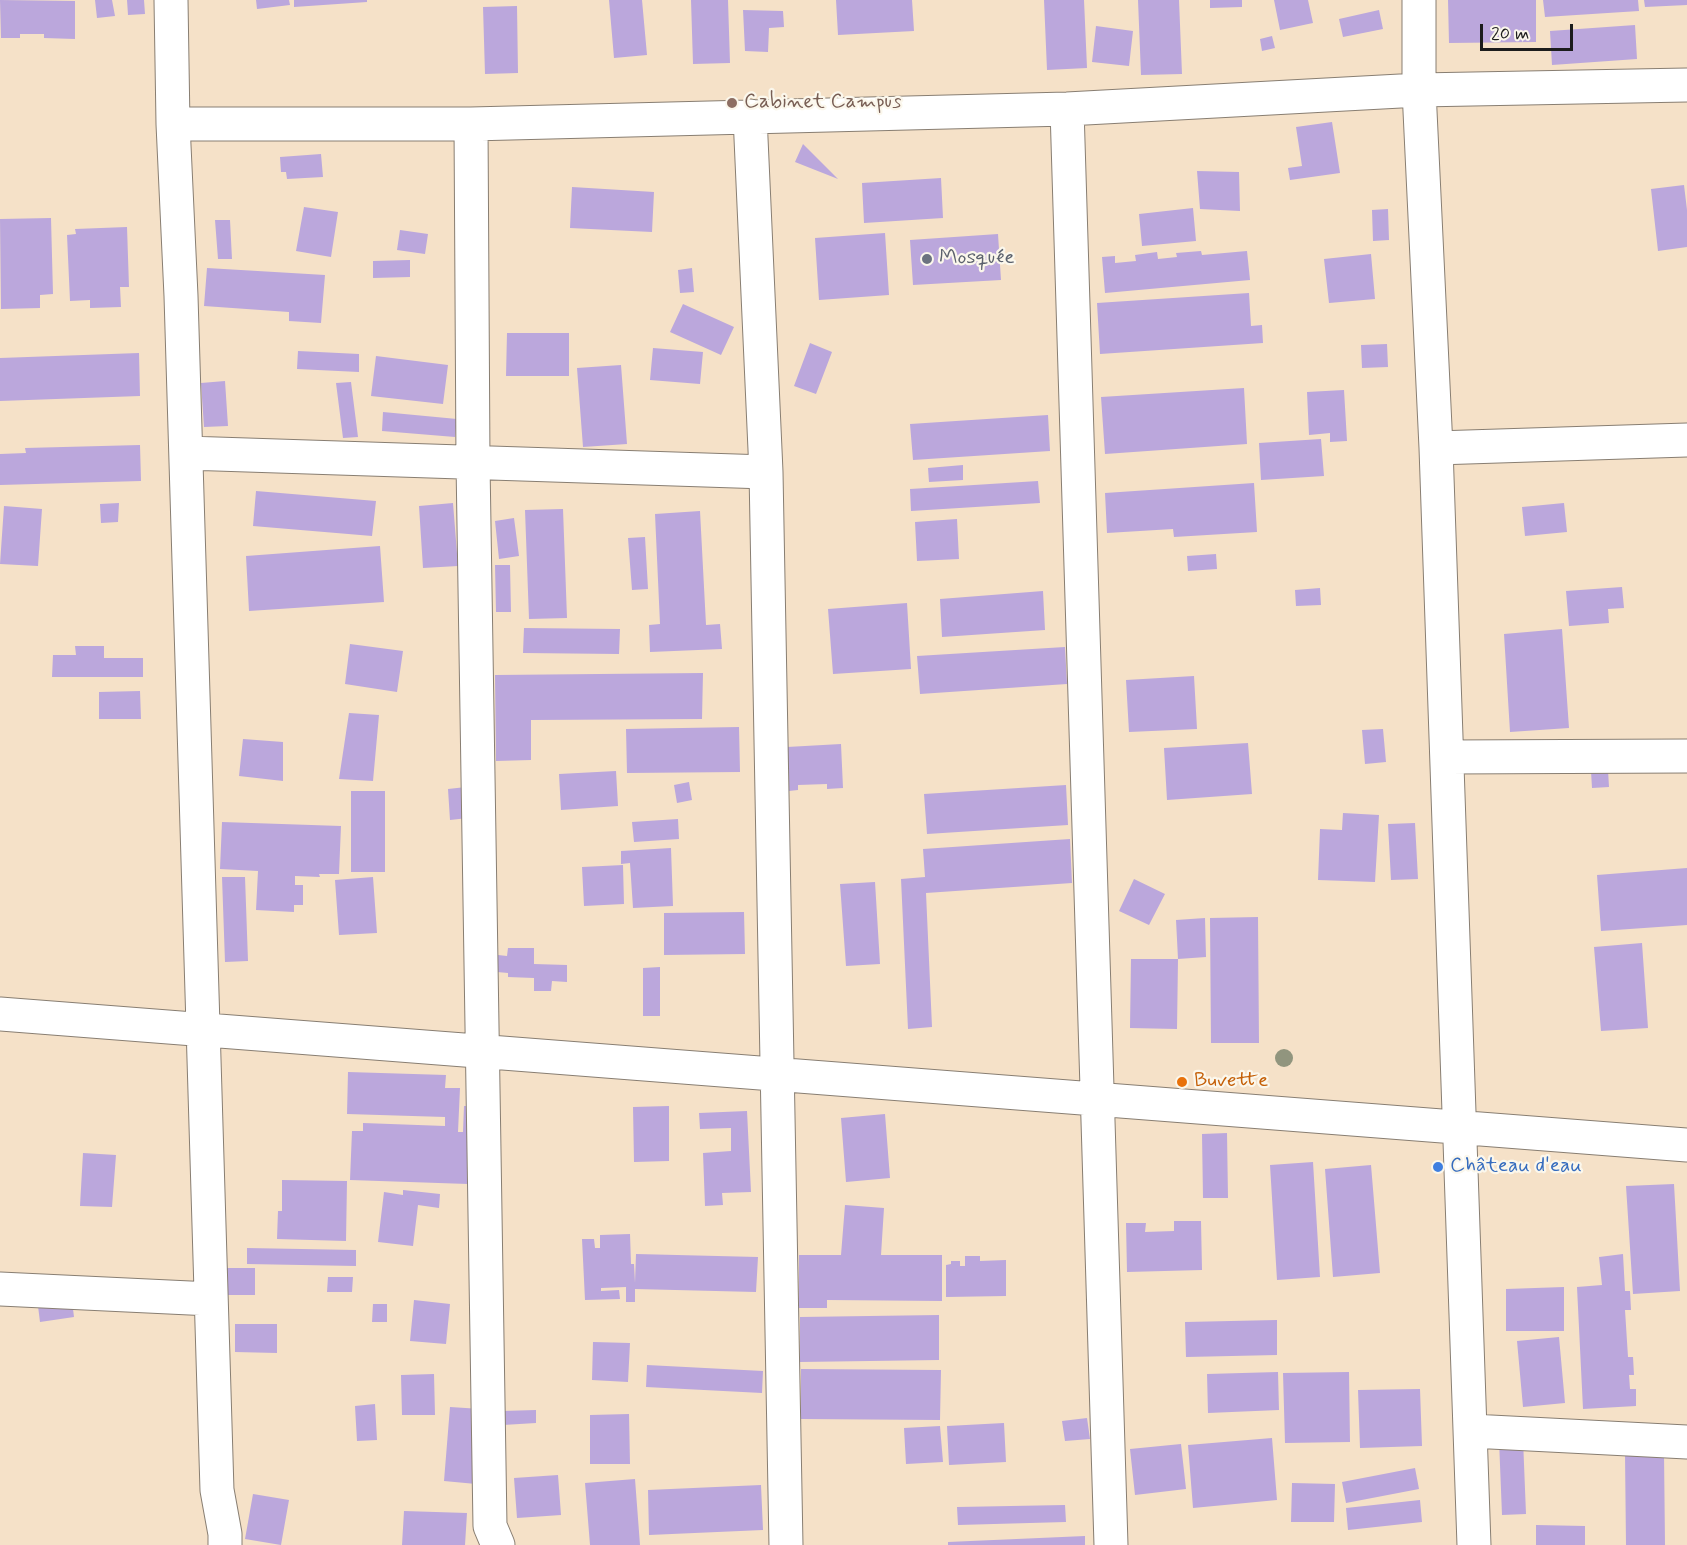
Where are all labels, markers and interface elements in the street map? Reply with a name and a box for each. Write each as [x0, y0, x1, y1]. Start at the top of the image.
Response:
scale bar [1483, 12, 1576, 50]
text: 20 m [1491, 22, 1529, 46]
place label: Cabinet Campus [744, 90, 902, 116]
marker: Cabinet Campus [725, 96, 739, 110]
place label: Mosquée [939, 246, 1015, 272]
marker: Mosquée [920, 252, 934, 266]
place label: Buvette [1194, 1069, 1268, 1095]
marker: Buvette [1175, 1075, 1189, 1089]
place label: Château d'eau [1450, 1154, 1582, 1180]
marker: Château d'eau [1431, 1160, 1445, 1174]

